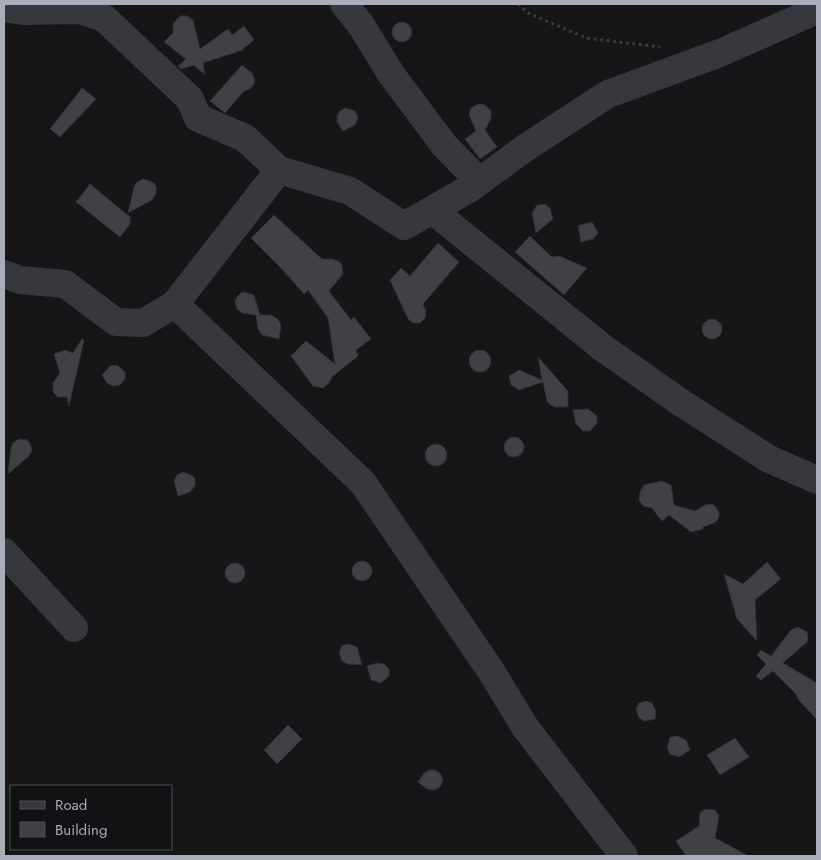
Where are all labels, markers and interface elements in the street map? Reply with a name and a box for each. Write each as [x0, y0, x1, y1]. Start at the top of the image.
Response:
legend [10, 785, 172, 850]
text: Road [55, 794, 87, 816]
text: Building [55, 819, 107, 841]

